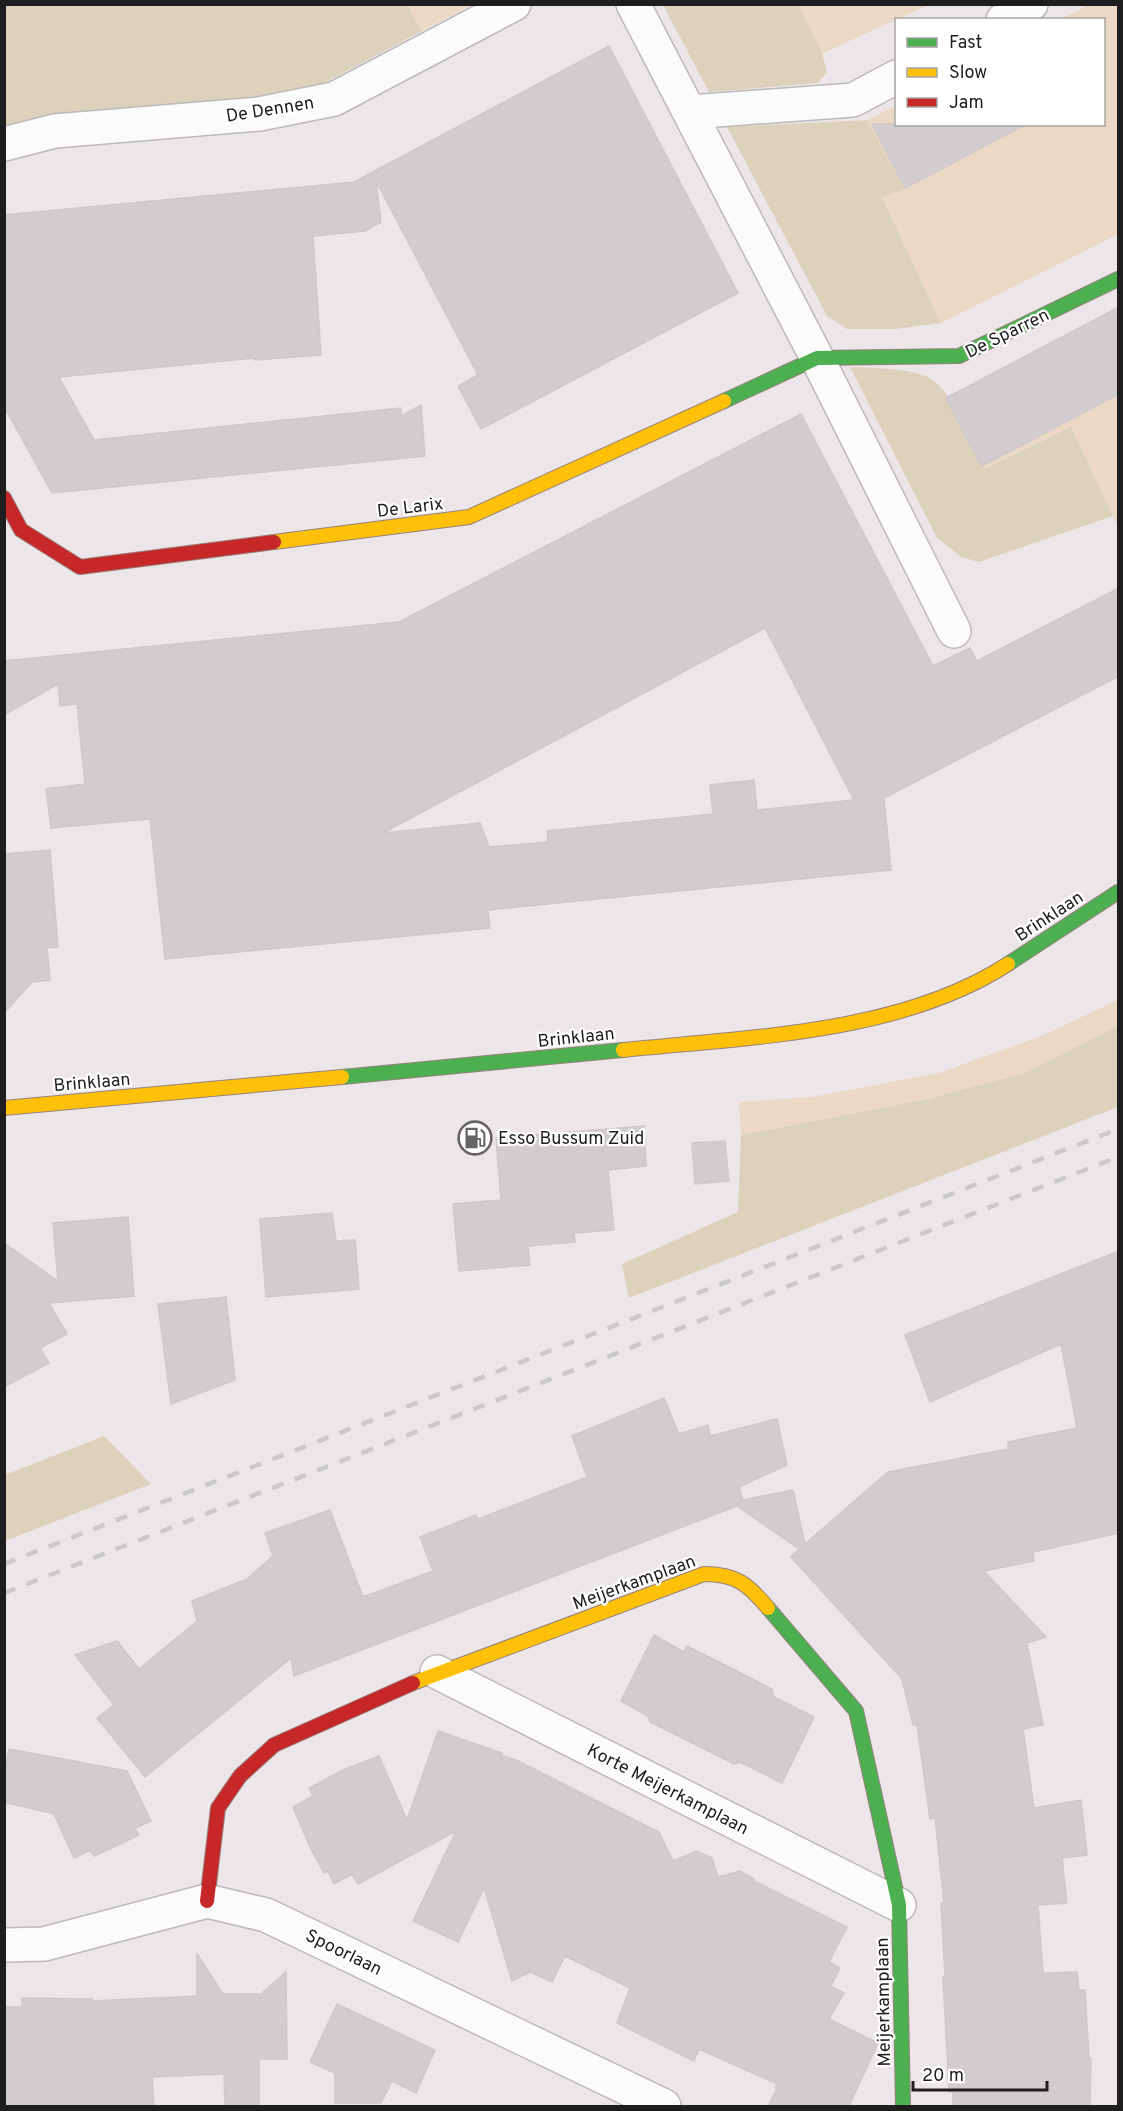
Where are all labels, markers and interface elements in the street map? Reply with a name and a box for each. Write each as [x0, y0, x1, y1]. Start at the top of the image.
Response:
legend [895, 18, 1105, 126]
text: Fast [949, 32, 982, 55]
text: Slow [949, 62, 987, 85]
street label: De Dennen [225, 92, 316, 129]
text: Jam [949, 92, 984, 115]
street label: De Sparren [962, 304, 1053, 364]
street label: De Larix [376, 493, 445, 524]
street label: Brinklaan [1011, 887, 1088, 948]
street label: Brinklaan [537, 1023, 616, 1054]
street label: Brinklaan [53, 1069, 132, 1098]
fuel station icon: Esso Bussum Zuid [457, 1120, 493, 1156]
place label: Esso Bussum Zuid [498, 1128, 644, 1151]
street label: Meijerkamplaan [570, 1551, 699, 1616]
street label: Korte Meijerkamplaan [583, 1740, 752, 1841]
street label: Spoorlaan [301, 1925, 385, 1982]
street label: Meijerkamplaan [872, 1937, 897, 2067]
scale bar [913, 2054, 1046, 2092]
text: 20 m [922, 2065, 964, 2088]

